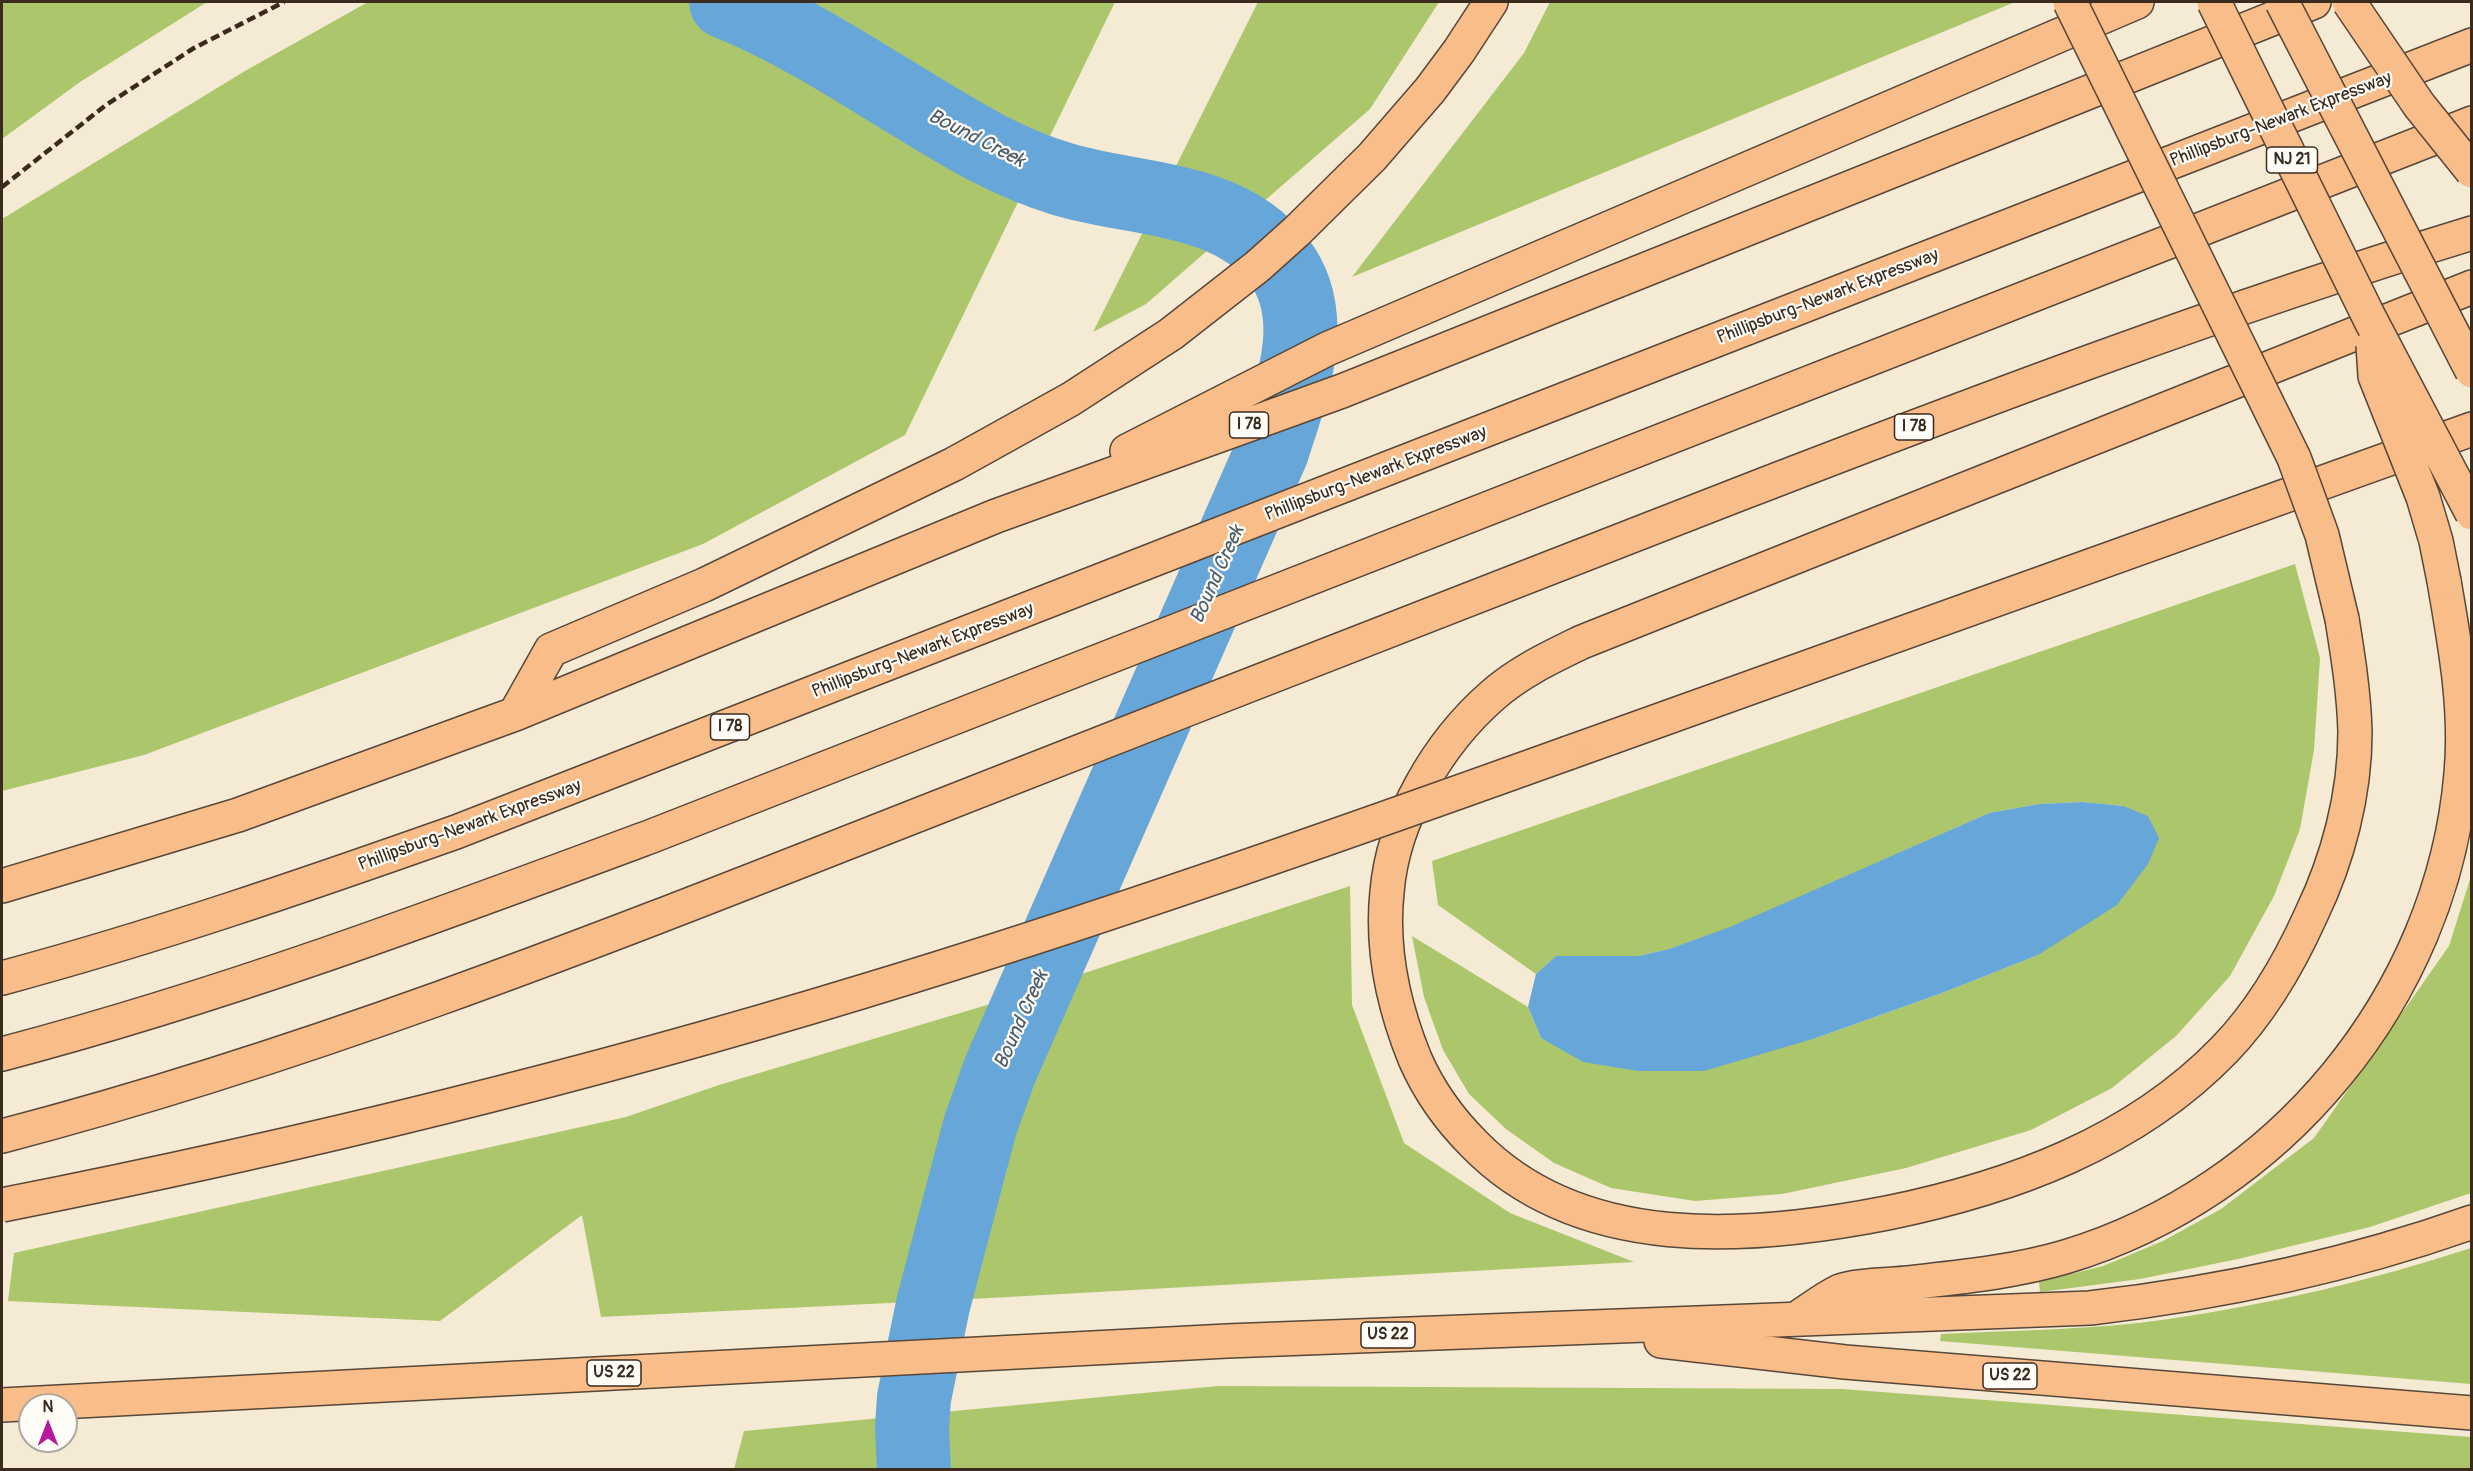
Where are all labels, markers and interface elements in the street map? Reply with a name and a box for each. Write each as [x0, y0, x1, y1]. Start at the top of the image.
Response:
street label: Phillipsburg-Newark Expressway [2167, 68, 2395, 172]
water label: Bound Creek [924, 105, 1028, 173]
road number: NJ 21 [2266, 147, 2318, 173]
street label: Phillipsburg-Newark Expressway [1714, 245, 1942, 349]
road number: I 78 [1230, 412, 1268, 438]
road number: I 78 [1894, 414, 1934, 440]
street label: Phillipsburg-Newark Expressway [1262, 422, 1490, 526]
water label: Bound Creek [1186, 522, 1250, 628]
street label: Phillipsburg-Newark Expressway [809, 599, 1037, 703]
road number: I 78 [710, 714, 750, 740]
street label: Phillipsburg-Newark Expressway [356, 776, 584, 876]
water label: Bound Creek [990, 967, 1054, 1073]
road number: US 22 [1361, 1322, 1415, 1348]
road number: US 22 [587, 1360, 641, 1386]
road number: US 22 [1983, 1363, 2037, 1389]
north arrow [18, 1393, 78, 1453]
text: N [43, 1397, 53, 1417]

